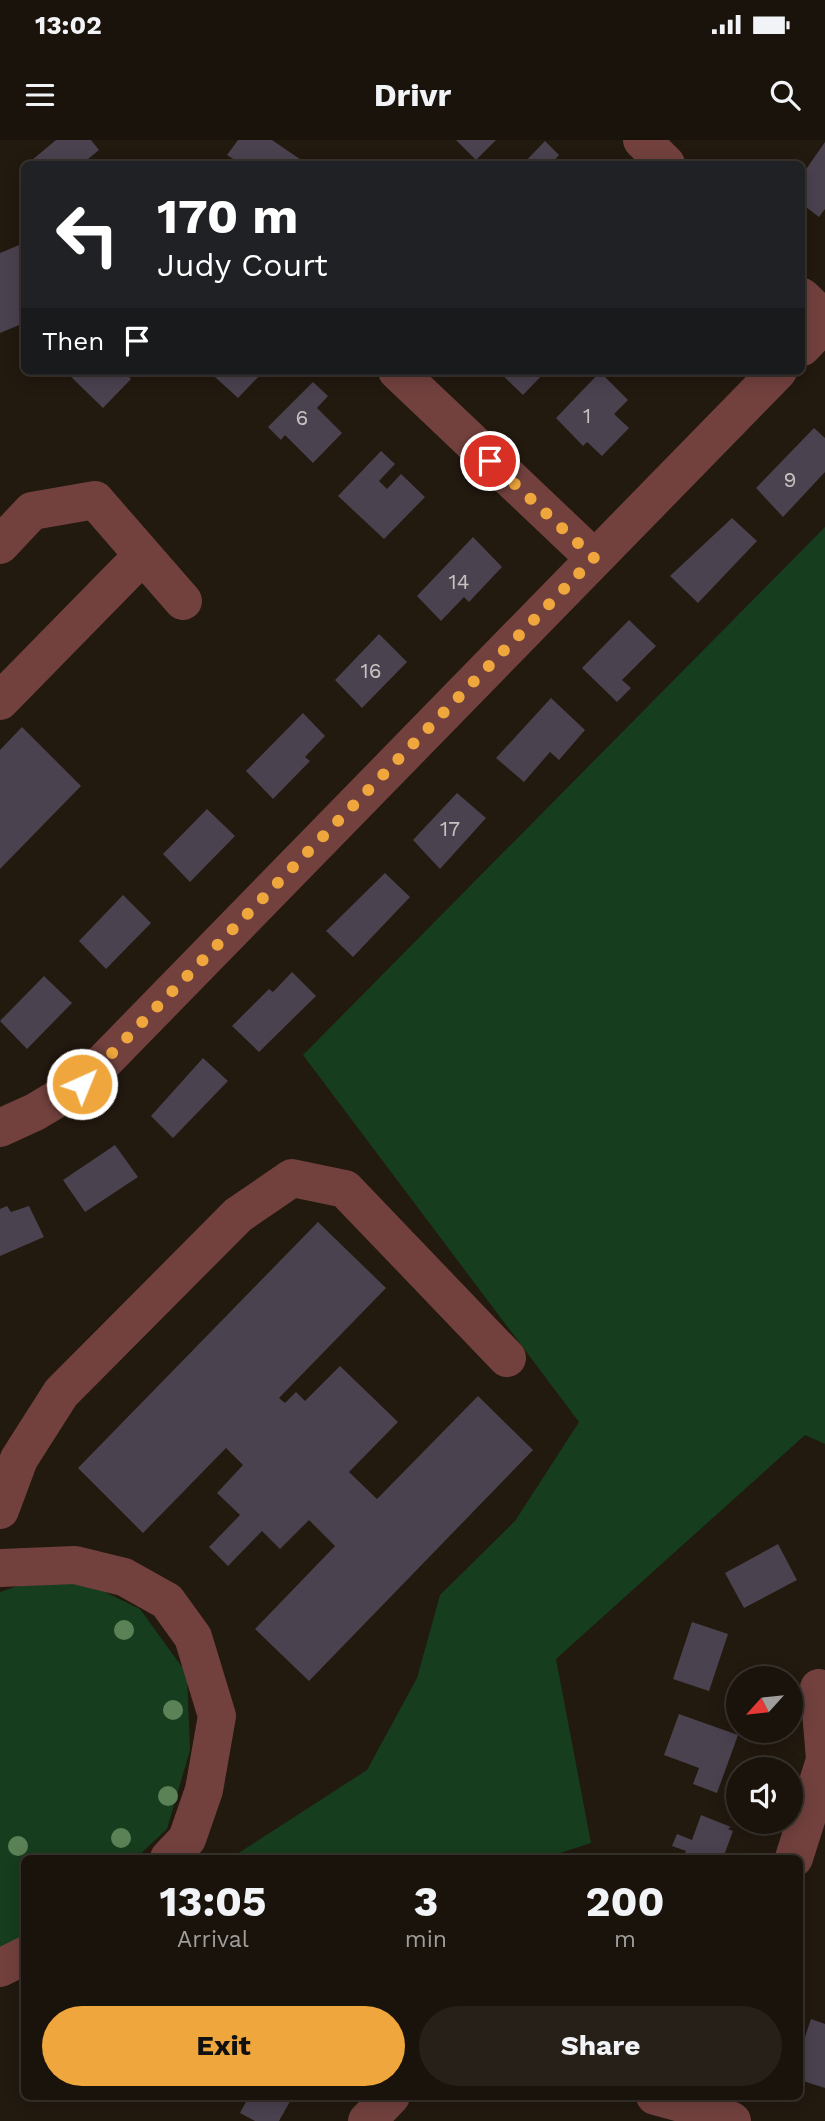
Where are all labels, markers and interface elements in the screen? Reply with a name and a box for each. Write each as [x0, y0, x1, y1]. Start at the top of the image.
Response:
text: 13:02 [35, 10, 102, 40]
icon: menu [21, 76, 59, 114]
text: Drivr [374, 76, 451, 114]
icon: search [766, 76, 804, 114]
text: 170 m [157, 187, 298, 245]
icon: left [42, 189, 133, 280]
text: Judy Court [157, 246, 328, 284]
icon: arrive [118, 322, 156, 360]
text: Then [42, 326, 104, 356]
house number: 1 [583, 403, 591, 428]
house number: 6 [296, 405, 308, 430]
pin [460, 431, 520, 491]
icon: arrive [471, 442, 509, 480]
house number: 9 [784, 467, 796, 492]
house number: 14 [448, 569, 470, 594]
house number: 16 [361, 658, 381, 683]
house number: 17 [440, 816, 460, 841]
position arrow [45, 1047, 119, 1121]
north arrow [726, 1666, 803, 1743]
map controls [726, 1666, 803, 1834]
button: sound [726, 1757, 803, 1834]
text: 13:05 [159, 1877, 266, 1926]
text: 3 [413, 1877, 438, 1926]
text: 200 [585, 1877, 665, 1926]
text: Arrival [177, 1926, 249, 1953]
text: min [405, 1926, 447, 1953]
text: m [614, 1926, 636, 1953]
button: Exit [42, 2006, 405, 2086]
button: Share [419, 2006, 782, 2086]

